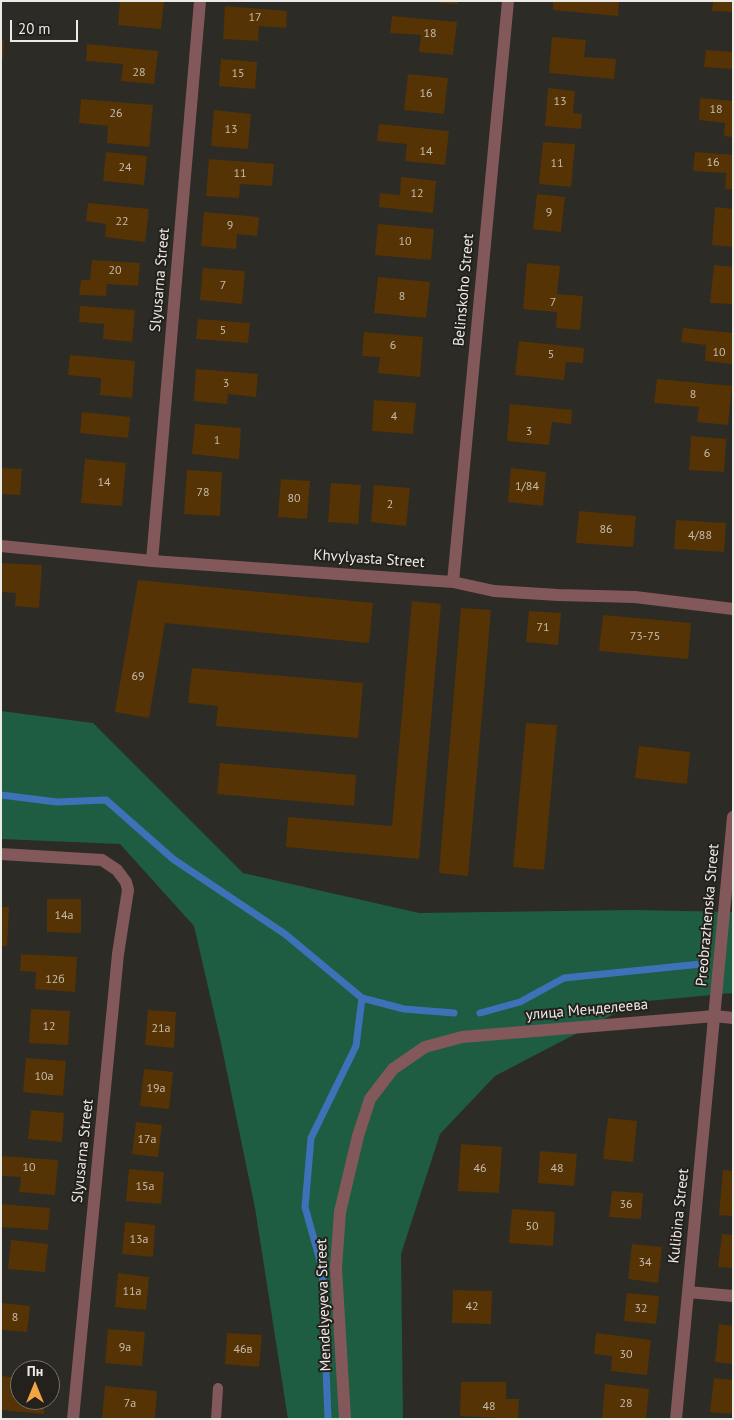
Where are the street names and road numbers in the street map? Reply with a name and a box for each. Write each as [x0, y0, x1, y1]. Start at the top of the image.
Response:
street label: Slyusarna Street [146, 227, 174, 333]
street label: Belinskoho Street [450, 233, 478, 347]
street label: Khvylyasta Street [313, 546, 425, 572]
street label: Preobrazhenska Street [693, 843, 723, 987]
street label: улица Менделеева [525, 996, 649, 1024]
street label: Slyusarna Street [69, 1098, 97, 1204]
street label: Kulibina Street [665, 1168, 693, 1264]
street label: Mendelyeyeva Street [313, 1238, 335, 1372]

